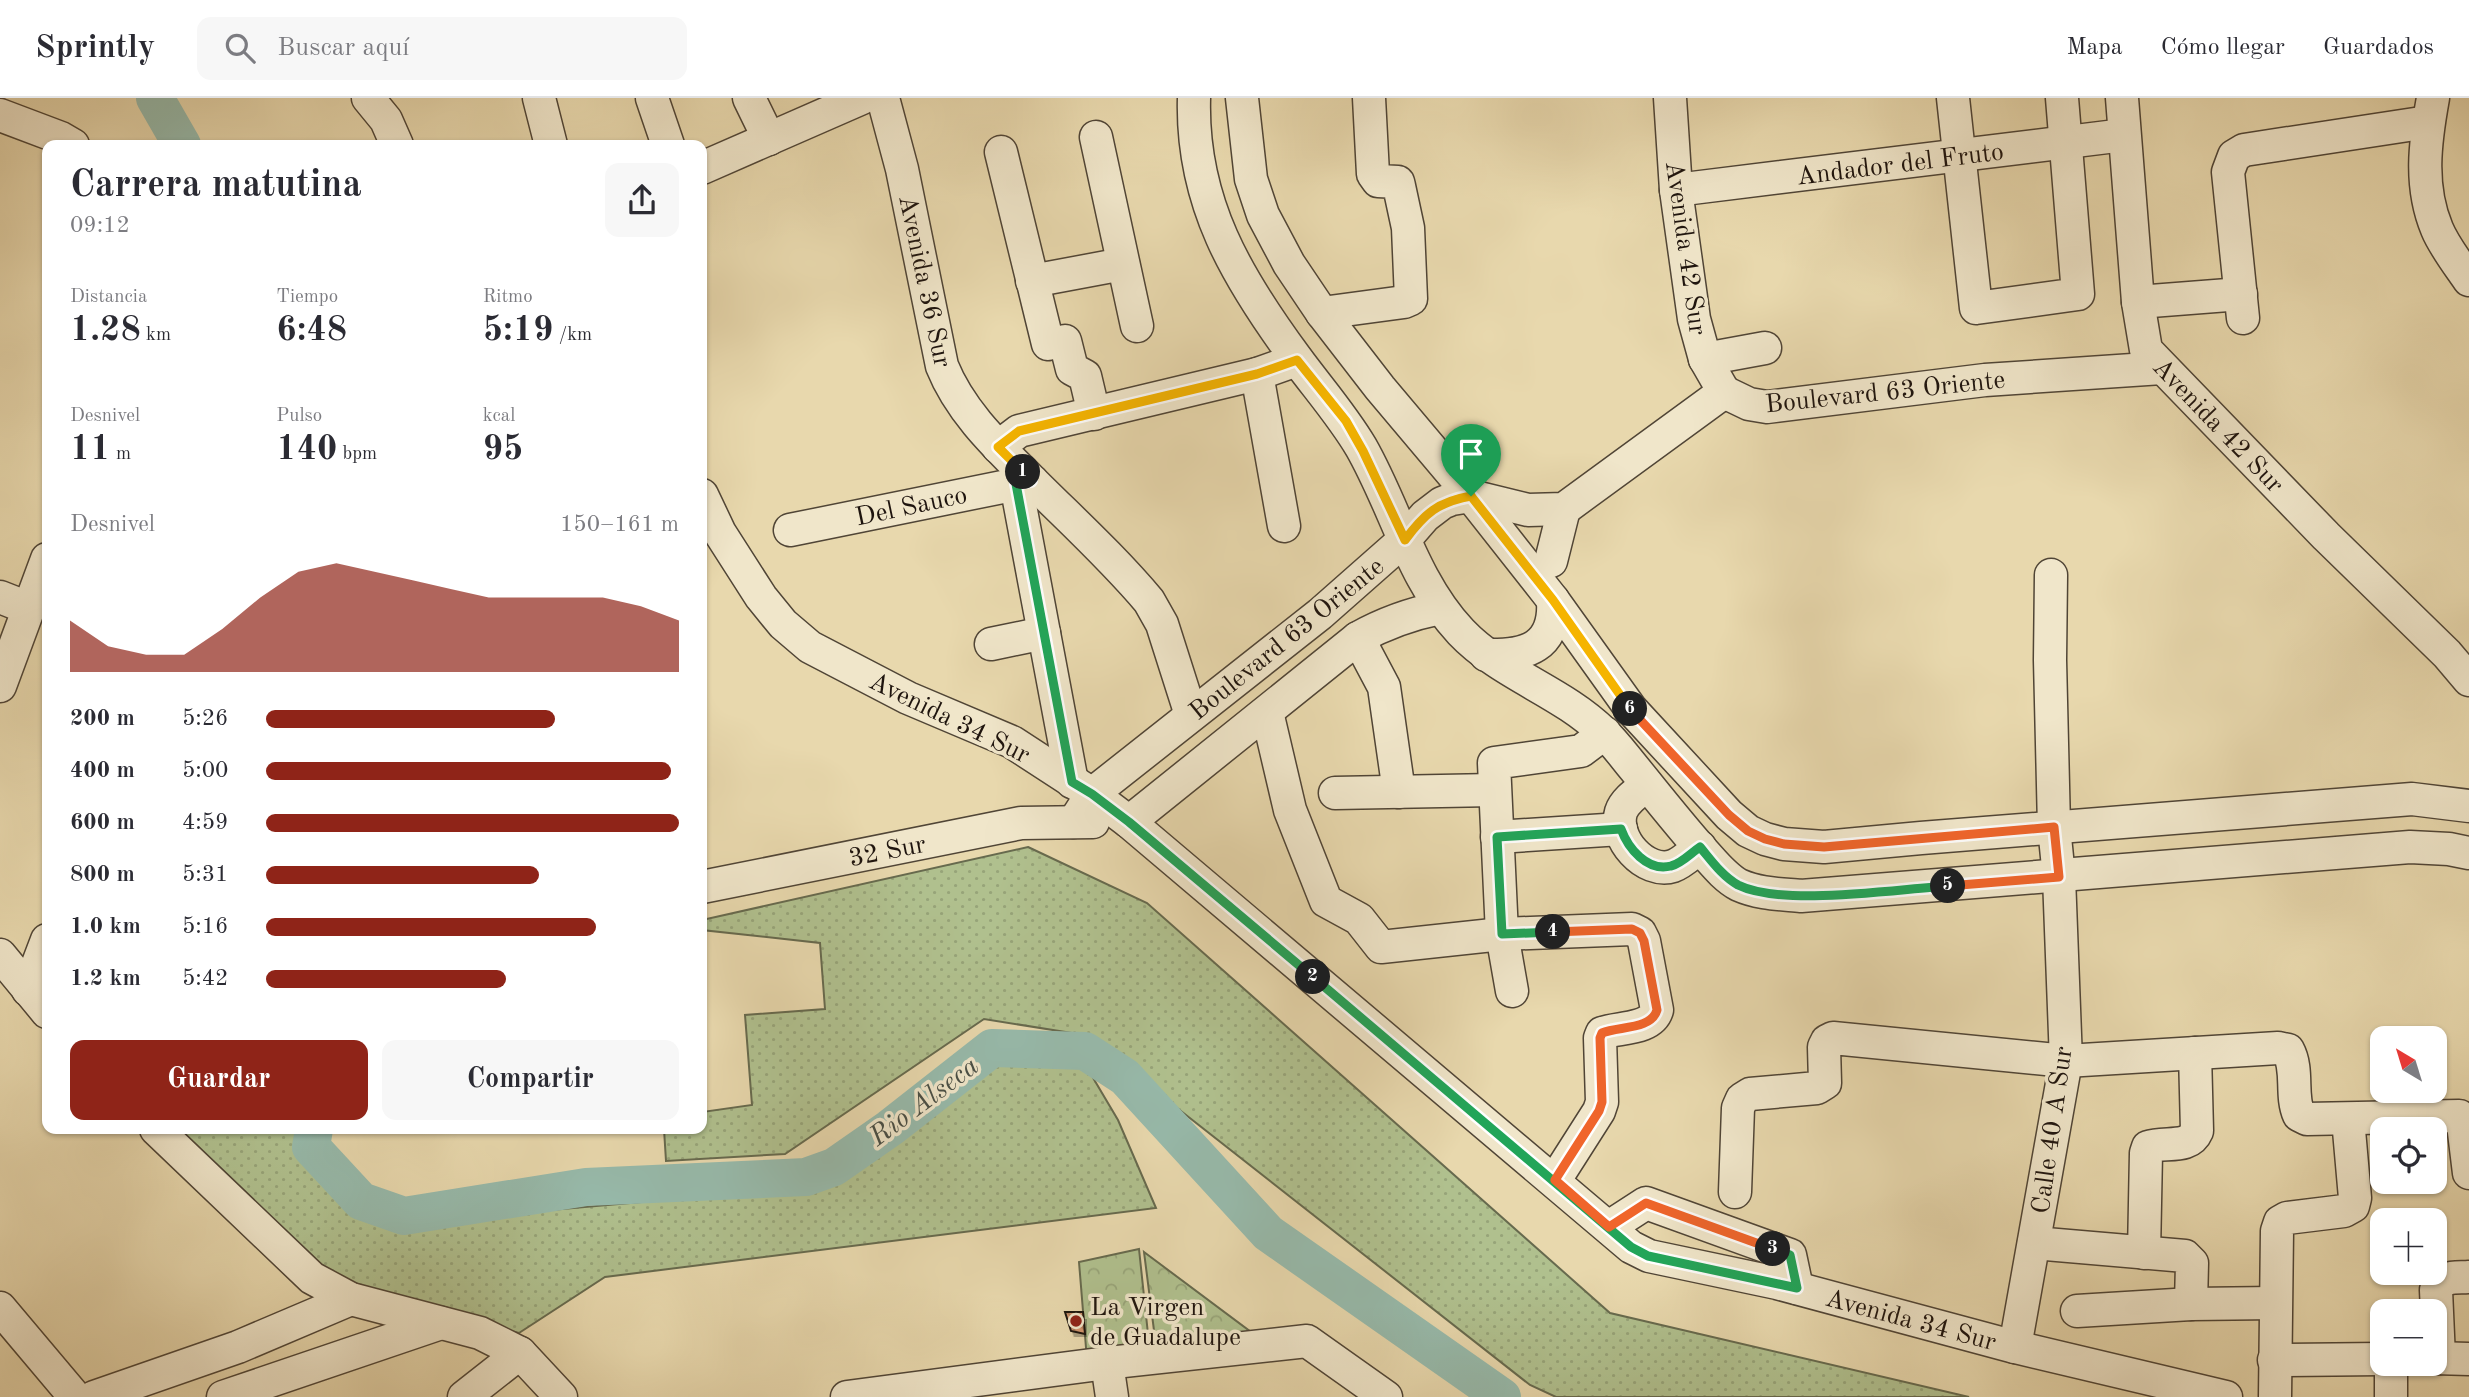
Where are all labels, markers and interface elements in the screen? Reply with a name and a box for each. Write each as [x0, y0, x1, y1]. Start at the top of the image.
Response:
search box [197, 17, 687, 80]
icon: search [221, 29, 259, 67]
text: Sprintly [35, 32, 155, 65]
text: Buscar aquí [277, 35, 409, 61]
text: Mapa [2066, 36, 2123, 60]
text: Cómo llegar [2161, 36, 2285, 60]
text: Guardados [2323, 36, 2434, 60]
street label: Andador del Fruto [1795, 139, 2005, 191]
street label: Avenida 42 Sur [1660, 160, 1710, 337]
button: share [605, 163, 679, 237]
text: Carrera matutina [70, 167, 362, 205]
street label: Avenida 36 Sur [893, 193, 955, 370]
text: 09:12 [70, 214, 130, 237]
text: Distancia [70, 288, 147, 307]
text: Tiempo [276, 288, 338, 307]
text: Ritmo [483, 288, 533, 307]
text: 1.28 [70, 313, 141, 348]
text: 6:48 [276, 313, 347, 348]
text: 5:19 [483, 313, 553, 348]
text: km [141, 326, 171, 345]
text: /km [553, 326, 592, 345]
street label: Avenida 42 Sur [2147, 354, 2288, 499]
street label: Boulevard 63 Oriente [1764, 367, 2007, 419]
text: Desnivel [70, 407, 140, 426]
text: Pulso [276, 407, 322, 426]
text: kcal [483, 407, 515, 426]
pin [1441, 424, 1501, 496]
text: 11 [70, 432, 111, 467]
text: 140 [276, 432, 337, 467]
text: 95 [483, 432, 523, 467]
icon: arrive [1452, 435, 1490, 473]
text: m [111, 445, 131, 464]
text: bpm [337, 445, 377, 464]
pin: 1 [1006, 454, 1040, 490]
text: 1 [1017, 462, 1028, 481]
street label: Del Sauco [853, 482, 970, 531]
text: Desnivel [70, 513, 155, 536]
text: 150–161 m [560, 513, 679, 536]
street label: Boulevard 63 Oriente [1185, 553, 1389, 726]
street label: Avenida 34 Sur [865, 669, 1034, 769]
pin: 6 [1612, 692, 1648, 726]
text: 6 [1624, 699, 1635, 718]
text: 200 m [70, 707, 135, 730]
text: 5:26 [182, 707, 228, 730]
text: 400 m [70, 759, 135, 782]
text: 5:00 [182, 759, 228, 782]
text: 600 m [70, 811, 135, 834]
text: 4:59 [182, 811, 228, 834]
street label: 32 Sur [847, 832, 929, 872]
text: 800 m [70, 863, 135, 886]
text: 5:31 [182, 863, 228, 886]
pin: 5 [1930, 868, 1966, 904]
text: 5 [1942, 876, 1953, 895]
pin: 4 [1536, 914, 1570, 950]
text: 1.0 km [70, 915, 141, 938]
text: 5:16 [182, 915, 228, 938]
text: 4 [1547, 922, 1558, 941]
pin: 2 [1296, 960, 1330, 994]
text: 1.2 km [70, 967, 141, 990]
text: 5:42 [182, 967, 228, 990]
text: 2 [1307, 967, 1318, 986]
north arrow [2370, 1026, 2446, 1102]
map controls [2370, 1026, 2447, 1376]
button: Guardar [70, 1040, 368, 1120]
button: Compartir [382, 1040, 679, 1120]
street label: Calle 40 A Sur [2028, 1045, 2078, 1216]
water label: Rio Alseca [864, 1052, 985, 1153]
button: locate [2370, 1117, 2447, 1194]
button: + [2370, 1208, 2447, 1285]
pin: 3 [1756, 1232, 1790, 1266]
text: 3 [1767, 1239, 1778, 1258]
street label: Avenida 34 Sur [1822, 1286, 1999, 1356]
place label: La Virgen de Guadalupe [1090, 1295, 1241, 1351]
button: − [2370, 1299, 2447, 1376]
marker: La Virgen de Guadalupe [1068, 1313, 1084, 1329]

